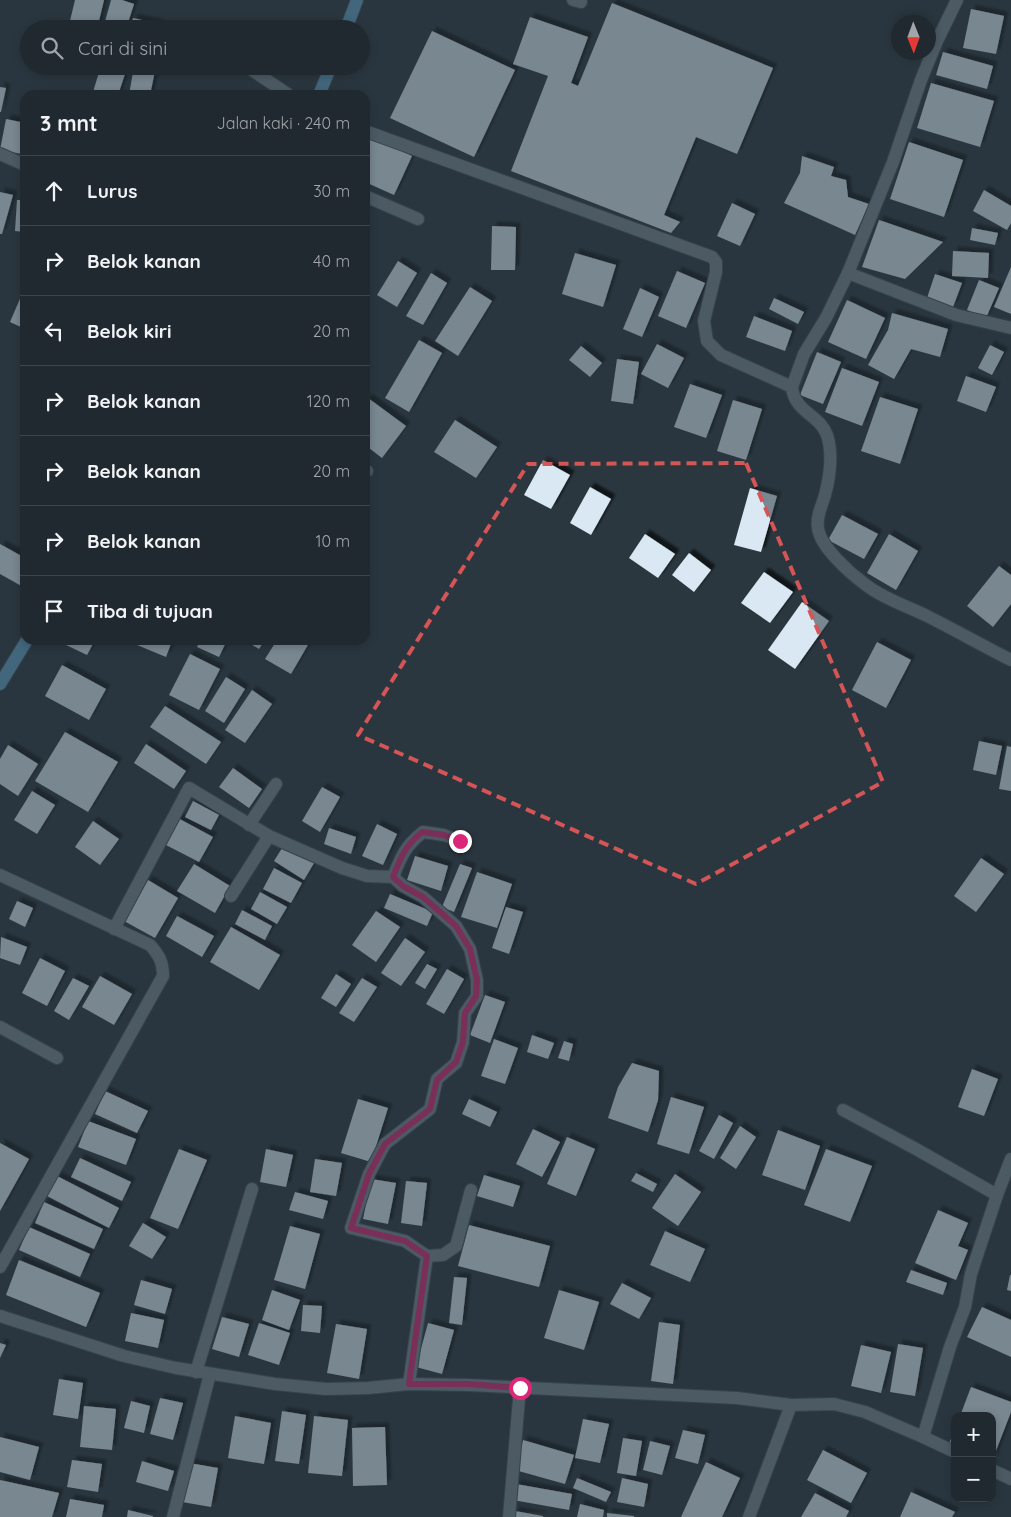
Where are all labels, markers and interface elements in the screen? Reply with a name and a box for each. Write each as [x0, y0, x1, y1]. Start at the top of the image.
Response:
north arrow [891, 15, 936, 60]
search box [20, 20, 370, 75]
icon: search [38, 34, 66, 62]
text: Cari di sini [78, 36, 167, 60]
text: 3 mnt [40, 110, 98, 136]
text: Jalan kaki · 240 m [217, 113, 350, 133]
icon: ahead [40, 177, 68, 205]
text: Lurus [87, 179, 137, 203]
text: 30 m [313, 181, 350, 201]
icon: right [40, 247, 68, 275]
text: Belok kanan [87, 249, 201, 273]
text: 40 m [313, 251, 350, 271]
icon: left [40, 317, 68, 345]
text: Belok kiri [87, 319, 172, 343]
text: 20 m [313, 321, 350, 341]
icon: right [40, 387, 68, 415]
text: Belok kanan [87, 389, 201, 413]
text: 120 m [307, 391, 350, 411]
icon: right [40, 457, 68, 485]
text: Belok kanan [87, 459, 201, 483]
text: 20 m [313, 461, 350, 481]
icon: right [40, 527, 68, 555]
text: Belok kanan [87, 529, 201, 553]
text: 10 m [316, 531, 350, 551]
icon: arrive [40, 597, 68, 625]
text: Tiba di tujuan [87, 599, 213, 623]
route end [449, 830, 472, 853]
route start [509, 1377, 532, 1400]
map controls [951, 1412, 996, 1502]
button: + [951, 1412, 996, 1457]
button: − [951, 1457, 996, 1502]

